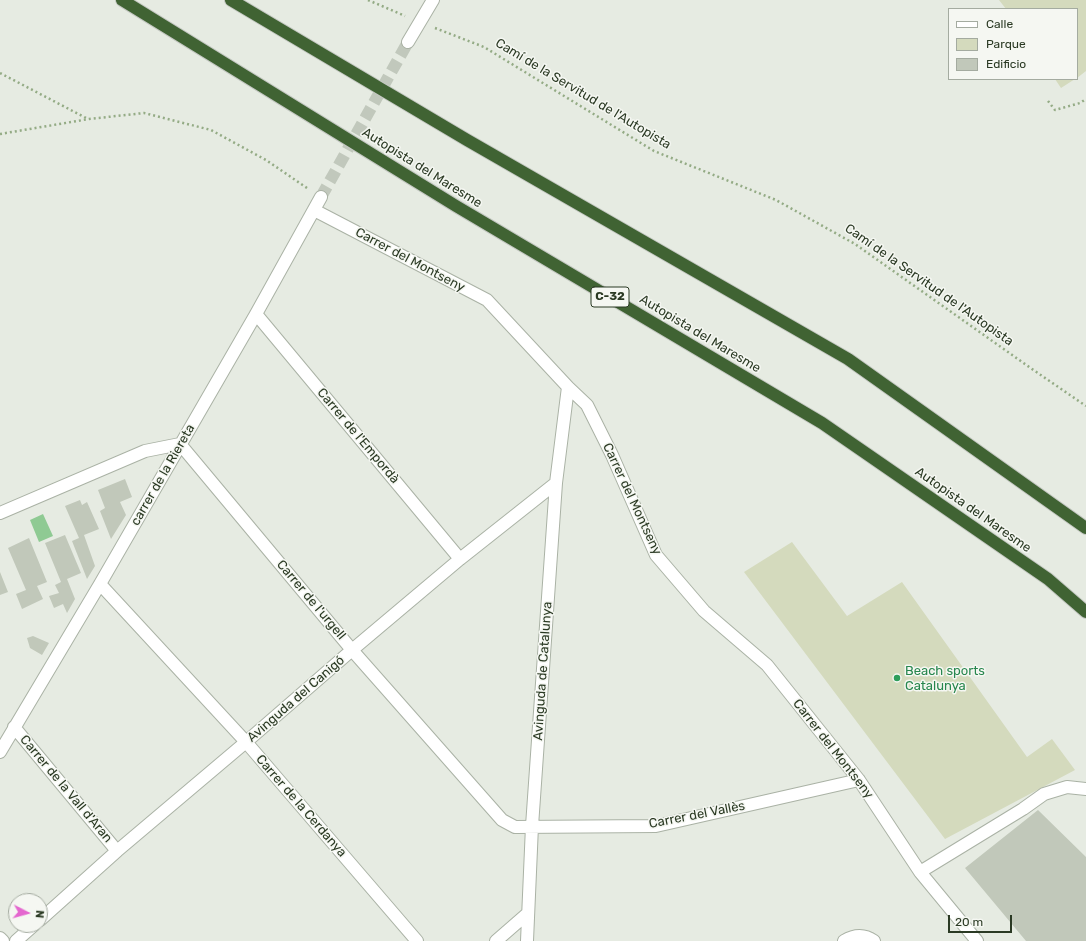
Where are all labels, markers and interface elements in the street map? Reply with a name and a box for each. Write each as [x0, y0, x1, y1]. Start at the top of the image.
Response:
legend [948, 8, 1078, 80]
text: Calle [986, 17, 1013, 31]
street label: Camí de la Servitud de l'Autopista [492, 35, 674, 153]
text: Parque [986, 37, 1026, 51]
text: Edificio [986, 57, 1026, 71]
street label: Autopista del Maresme [359, 125, 485, 211]
street label: Camí de la Servitud de l'Autopista [842, 221, 1016, 349]
street label: Carrer del Montseny [353, 225, 467, 295]
road number: C-32 [591, 287, 629, 307]
street label: Autopista del Maresme [637, 292, 763, 376]
street label: Carrer de l'Empordà [314, 385, 402, 487]
street label: carrer de la Riereta [128, 422, 198, 528]
street label: Carrer del Montseny [599, 441, 665, 557]
street label: Autopista del Maresme [912, 464, 1034, 556]
street label: Carrer de l'urgell [273, 557, 349, 643]
street label: Avinguda de Catalunya [530, 601, 556, 741]
street label: Avinguda del Canigó [244, 653, 348, 745]
place label: Beach sports Catalunya [905, 663, 985, 694]
marker: Beach sports Catalunya [892, 673, 902, 683]
street label: Carrer del Montseny [789, 696, 877, 802]
street label: Carrer de la Vall d'Aran [16, 732, 116, 846]
street label: Carrer de la Cerdanya [252, 752, 350, 860]
street label: Carrer del Vallès [648, 798, 746, 832]
north arrow [8, 893, 48, 933]
scale bar [950, 907, 1014, 933]
text: N [33, 910, 46, 919]
text: 20 m [955, 915, 983, 929]

